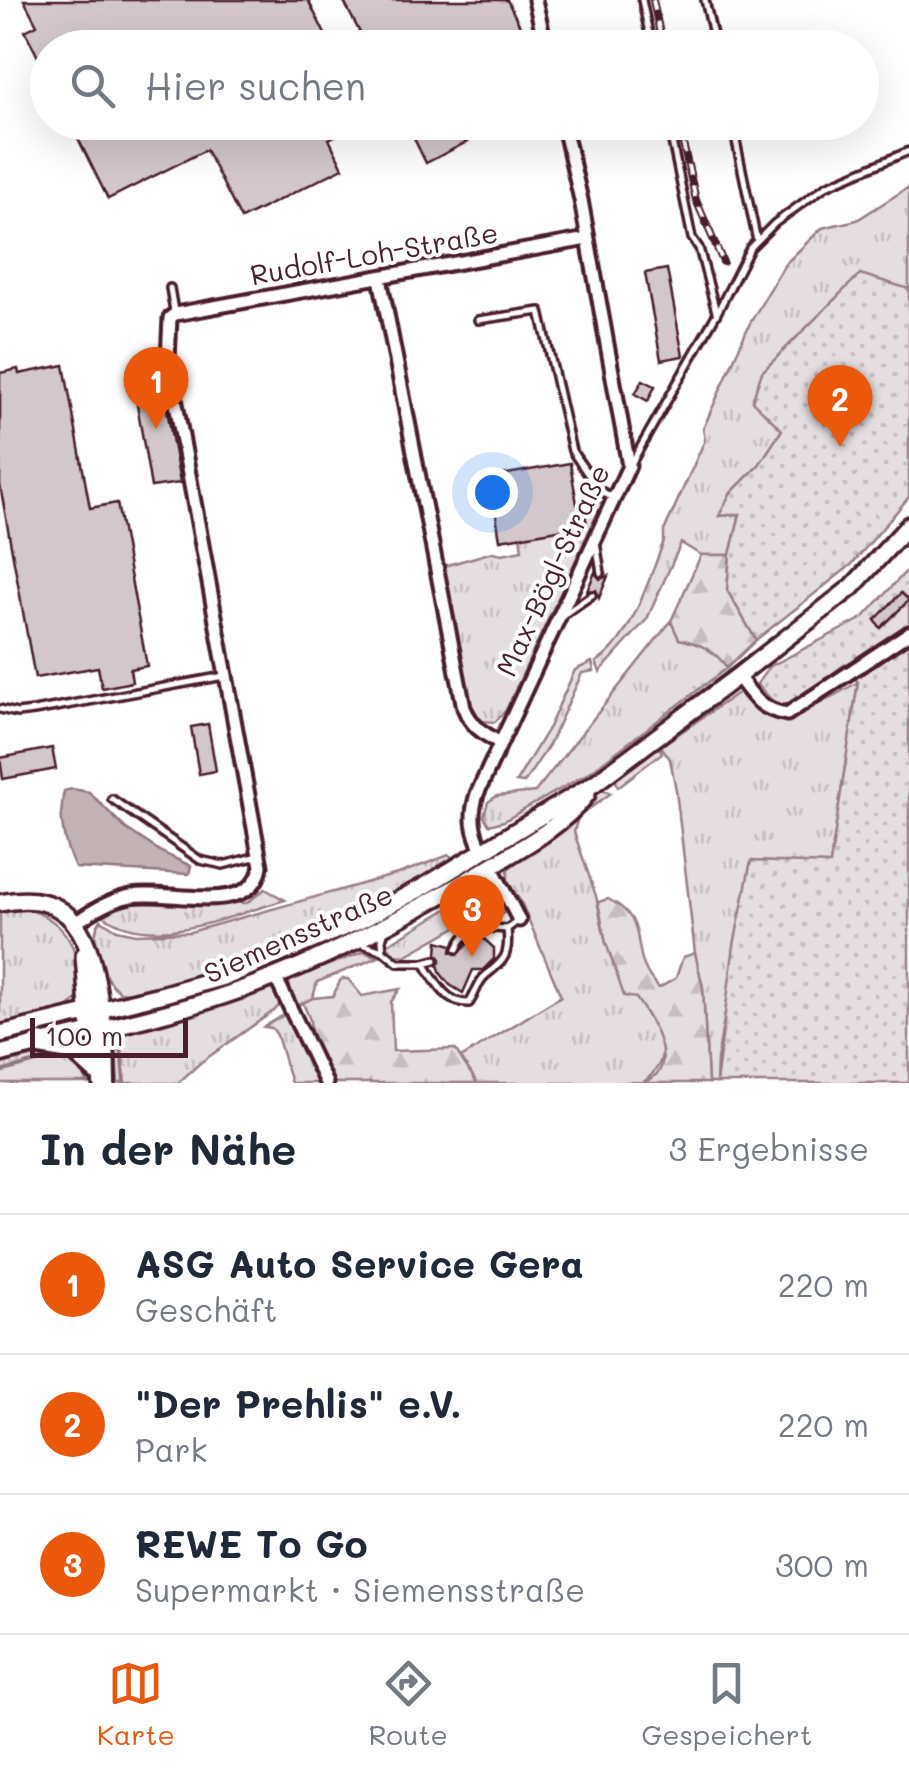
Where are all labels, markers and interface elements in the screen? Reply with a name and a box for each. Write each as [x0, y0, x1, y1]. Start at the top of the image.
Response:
search box [30, 30, 879, 140]
icon: search [65, 58, 120, 113]
text: Hier suchen [145, 60, 366, 110]
street label: Rudolf-Loh-Straße [247, 213, 501, 293]
pin: 1 [124, 346, 188, 429]
pin: 2 [808, 364, 872, 447]
street label: Max-Bögl-Straße [487, 458, 617, 682]
your location [467, 467, 518, 518]
pin: 3 [440, 874, 504, 957]
street label: Siemensstraße [198, 875, 398, 991]
scale bar [30, 1013, 188, 1058]
text: 100 m [45, 1017, 123, 1053]
text: In der Nähe [40, 1121, 296, 1176]
text: 3 Ergebnisse [668, 1127, 869, 1169]
text: ASG Auto Service Gera [135, 1238, 584, 1288]
text: 1 [65, 1263, 80, 1305]
text: 220 m [778, 1263, 869, 1305]
text: Geschäft [135, 1288, 277, 1330]
text: "Der Prehlis" e.V. [135, 1378, 462, 1428]
text: 2 [64, 1403, 81, 1445]
text: 220 m [778, 1403, 869, 1445]
text: Park [135, 1428, 208, 1470]
text: REWE To Go [135, 1518, 368, 1568]
text: 3 [63, 1543, 82, 1585]
text: 300 m [775, 1543, 869, 1585]
text: Supermarkt · Siemensstraße [135, 1568, 585, 1610]
tab: Karte [97, 1656, 175, 1752]
tab: Route [368, 1656, 448, 1752]
tab: Gespeichert [641, 1656, 812, 1752]

